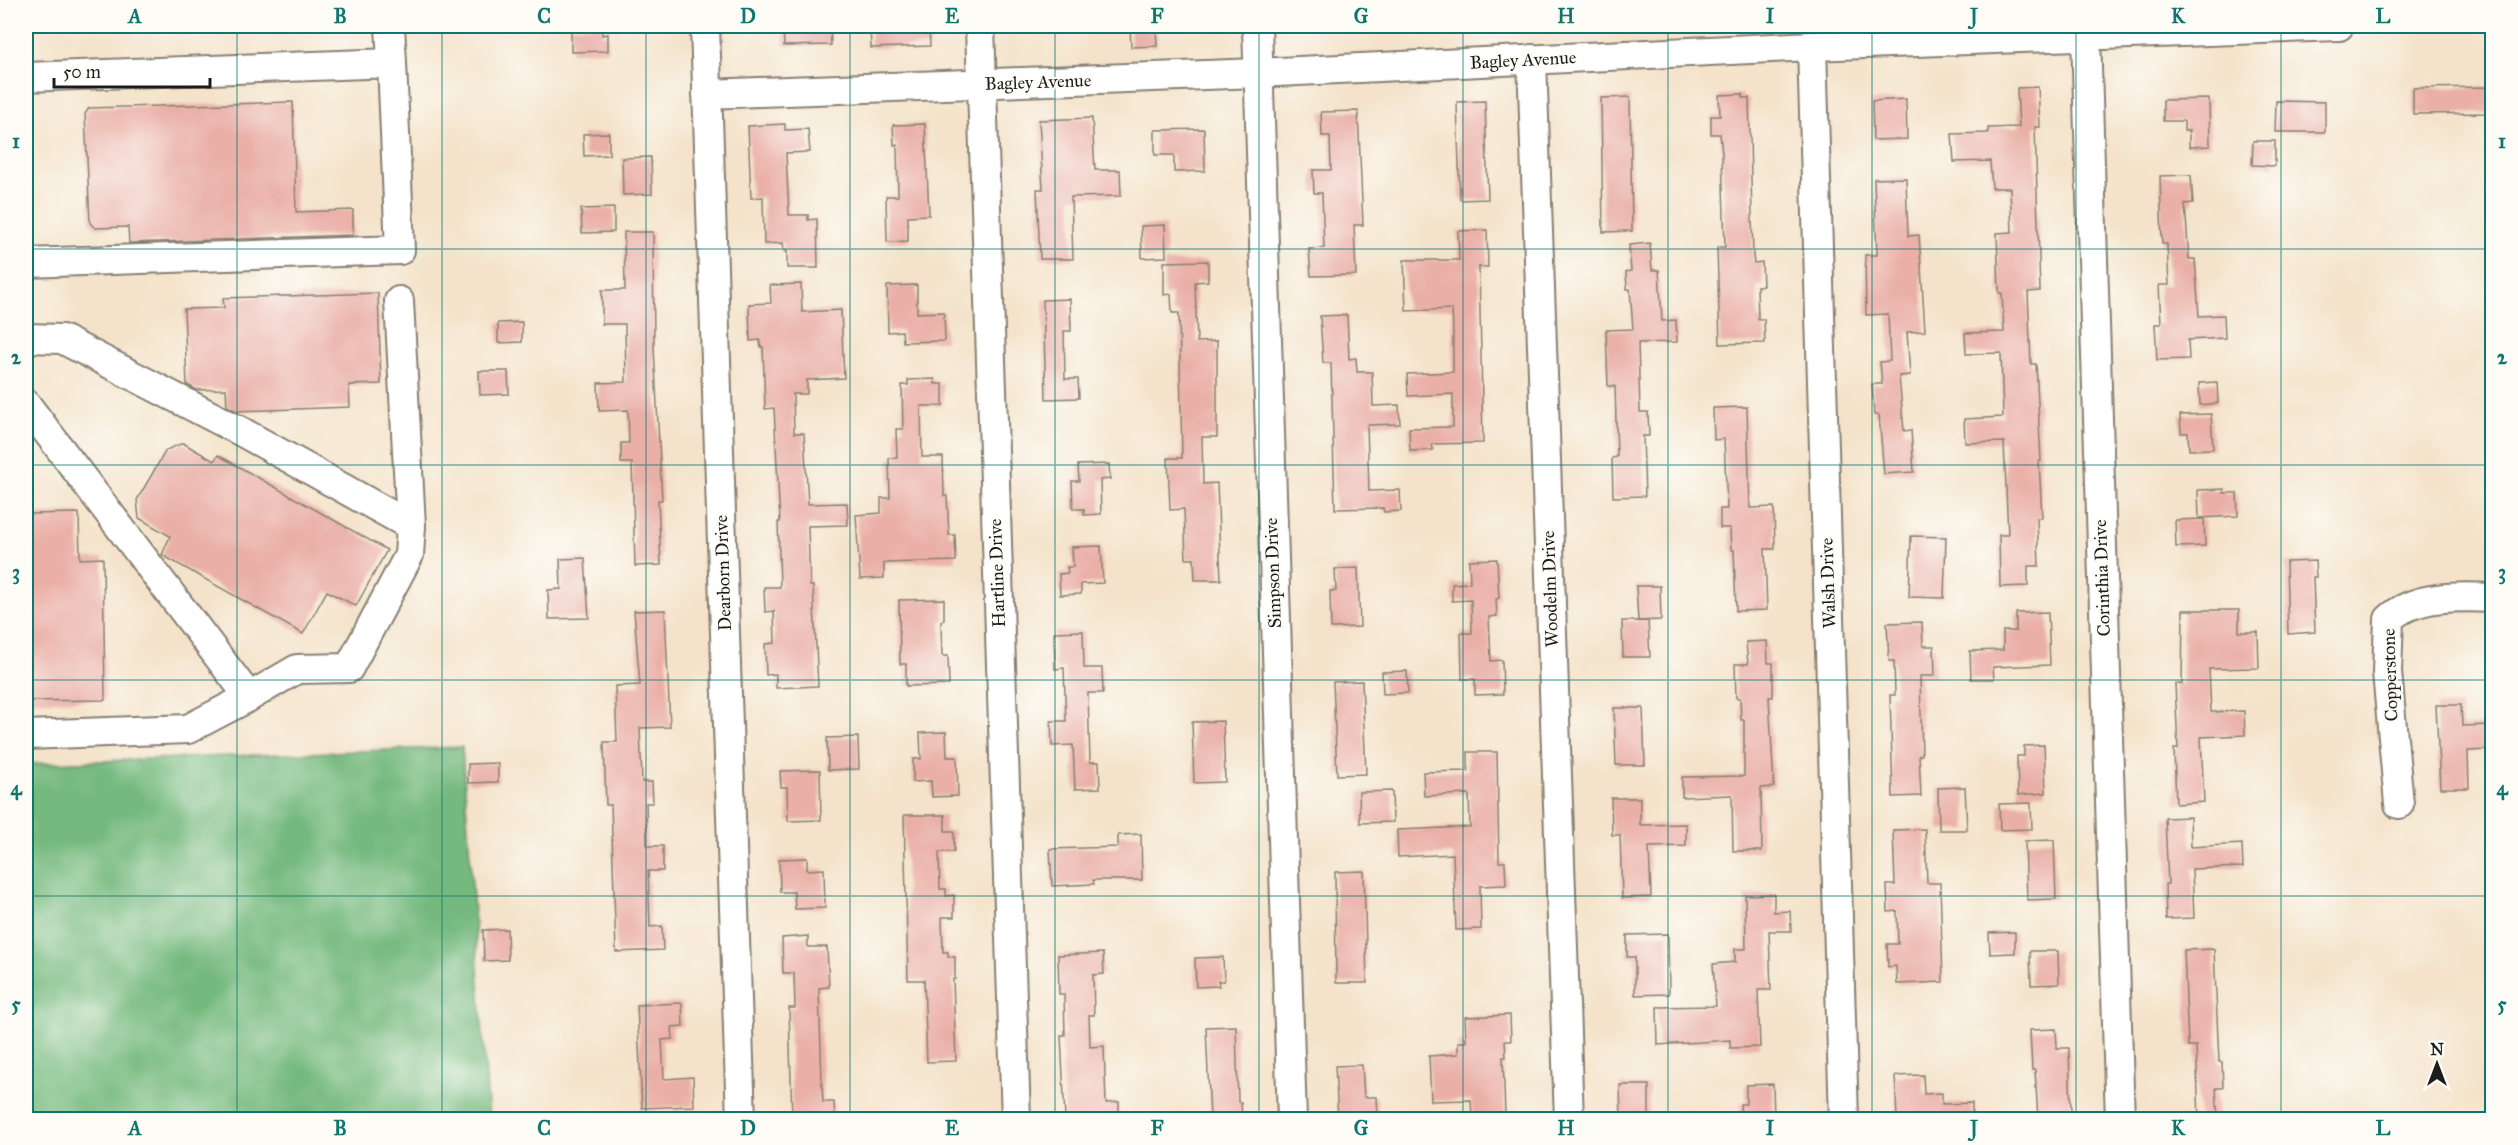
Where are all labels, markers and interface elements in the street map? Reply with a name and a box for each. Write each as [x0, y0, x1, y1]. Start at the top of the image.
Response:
text: A [126, 4, 142, 28]
text: B [333, 4, 347, 28]
text: C [537, 4, 551, 28]
text: D [740, 4, 756, 28]
text: E [945, 4, 960, 28]
text: F [1150, 4, 1164, 28]
text: G [1354, 4, 1369, 28]
text: H [1557, 4, 1575, 28]
text: I [1766, 4, 1775, 28]
text: J [1967, 4, 1979, 30]
text: K [2171, 4, 2186, 28]
text: L [2376, 4, 2391, 28]
street label: Bagley Avenue [1469, 46, 1577, 75]
scale bar [54, 51, 210, 89]
text: 50 m [63, 61, 101, 83]
street label: Bagley Avenue [984, 69, 1092, 96]
text: 1 [12, 129, 20, 153]
text: 1 [2498, 129, 2506, 153]
text: 2 [11, 345, 22, 369]
text: 2 [2497, 345, 2508, 369]
street label: Dearborn Drive [710, 515, 736, 631]
street label: Simpson Drive [1260, 517, 1286, 629]
street label: Hartline Drive [984, 518, 1010, 628]
street label: Corinthia Drive [2089, 519, 2115, 637]
street label: Woodelm Drive [1537, 530, 1563, 648]
street label: Walsh Drive [1815, 537, 1841, 629]
text: 3 [12, 560, 20, 585]
text: 3 [2498, 560, 2506, 585]
street label: Copperstone [2377, 628, 2403, 722]
text: 4 [10, 776, 22, 801]
text: 4 [2496, 776, 2508, 801]
text: 5 [11, 992, 21, 1016]
text: 5 [2497, 992, 2507, 1016]
north arrow [2407, 1034, 2467, 1094]
text: N [2430, 1040, 2444, 1059]
text: A [126, 1116, 142, 1140]
text: B [333, 1116, 347, 1140]
text: C [537, 1116, 551, 1140]
text: D [740, 1116, 756, 1140]
text: E [945, 1116, 960, 1140]
text: F [1150, 1116, 1164, 1140]
text: G [1354, 1116, 1369, 1140]
text: H [1557, 1116, 1575, 1140]
text: I [1766, 1116, 1775, 1140]
text: J [1967, 1116, 1979, 1142]
text: K [2171, 1116, 2186, 1140]
text: L [2376, 1116, 2391, 1140]

